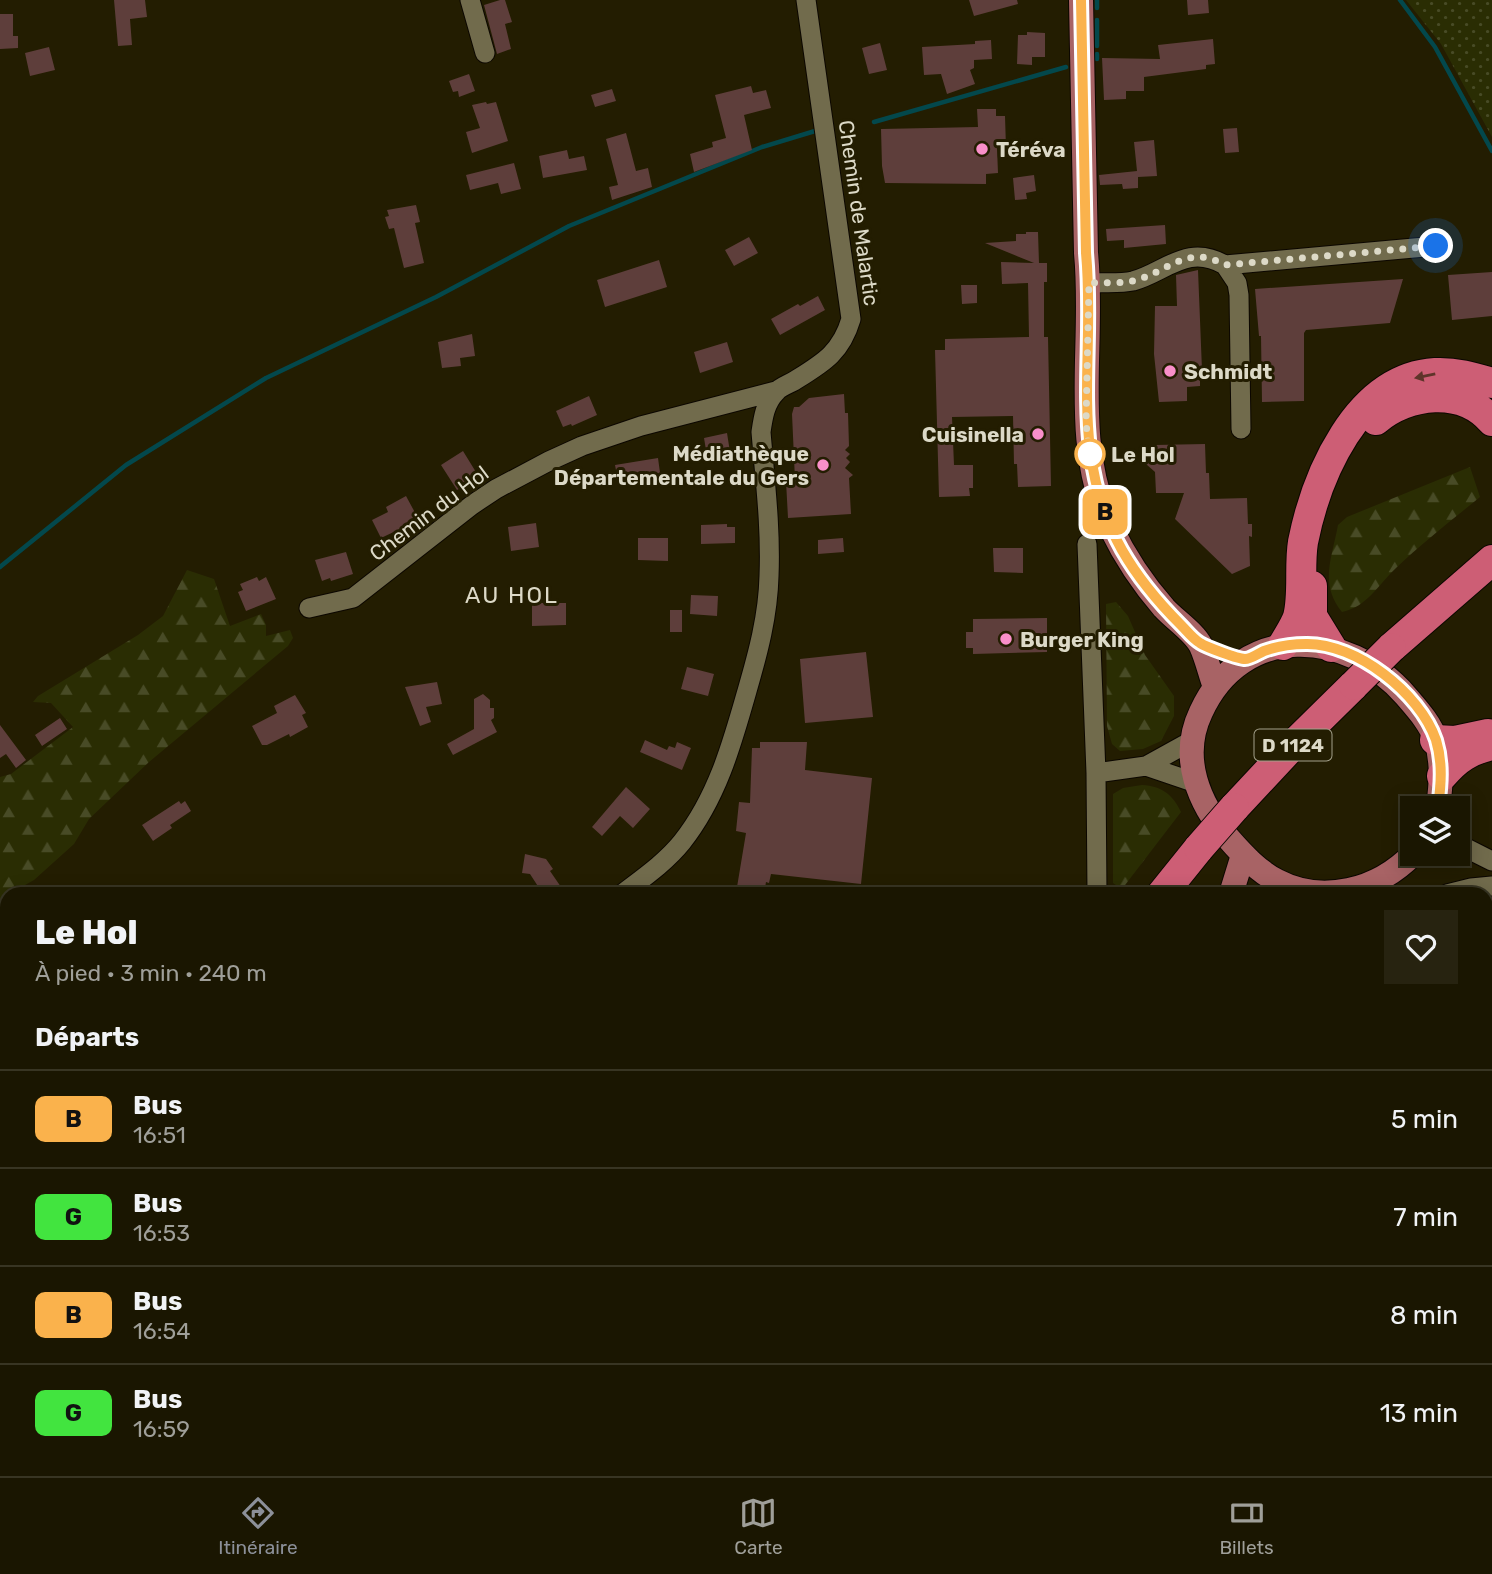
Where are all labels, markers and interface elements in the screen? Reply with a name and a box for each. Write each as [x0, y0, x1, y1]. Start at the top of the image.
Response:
street label: Chemin de Malartic [834, 118, 884, 308]
place label: Téréva [996, 137, 1066, 162]
marker: Téréva [974, 141, 990, 157]
your location [1418, 228, 1453, 263]
place label: Schmidt [1184, 359, 1272, 384]
marker: Schmidt [1162, 363, 1178, 379]
one-way arrow [1414, 370, 1436, 381]
place label: Cuisinella [922, 422, 1024, 447]
marker: Cuisinella [1030, 426, 1046, 442]
marker: Le Hol [1075, 439, 1105, 469]
place label: Médiathèque Départementale du Gers [554, 441, 809, 490]
place label: Le Hol [1111, 442, 1175, 467]
marker: Médiathèque Départementale du Gers [815, 457, 831, 473]
street label: Chemin du Hol [365, 460, 493, 566]
line badge: B [1082, 489, 1128, 535]
text: B [1097, 498, 1113, 526]
district label: AU HOL [465, 581, 559, 609]
place label: Burger King [1020, 627, 1144, 652]
marker: Burger King [998, 631, 1014, 647]
road number: D 1124 [1254, 730, 1332, 760]
map controls [1400, 796, 1470, 866]
button: layers [1400, 796, 1470, 866]
button: heart [1384, 910, 1458, 984]
text: Le Hol [35, 913, 138, 952]
text: À pied · 3 min · 240 m [35, 959, 267, 987]
text: Départs [35, 1022, 139, 1053]
text: Bus [133, 1090, 182, 1121]
text: 5 min [1391, 1104, 1458, 1135]
text: B [65, 1105, 82, 1133]
text: 16:51 [133, 1121, 186, 1149]
text: Bus [133, 1188, 182, 1219]
text: 7 min [1393, 1202, 1458, 1233]
text: G [65, 1203, 82, 1231]
text: 16:53 [133, 1219, 190, 1247]
text: Bus [133, 1286, 182, 1317]
text: 8 min [1390, 1300, 1458, 1331]
text: B [65, 1301, 82, 1329]
text: 16:54 [133, 1317, 191, 1345]
text: Bus [133, 1384, 182, 1415]
text: 13 min [1380, 1398, 1458, 1429]
text: G [65, 1399, 82, 1427]
text: 16:59 [133, 1415, 190, 1443]
tab: Itinéraire [218, 1494, 298, 1559]
tab: Carte [734, 1494, 783, 1559]
tab: Billets [1219, 1494, 1274, 1559]

